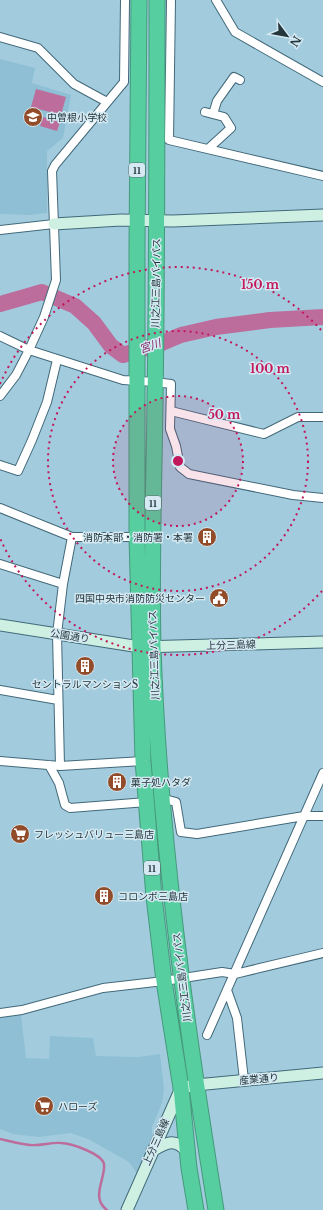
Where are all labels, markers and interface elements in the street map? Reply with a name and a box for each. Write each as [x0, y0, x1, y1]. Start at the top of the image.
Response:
north arrow [267, 16, 307, 56]
text: N [286, 33, 304, 50]
school or university icon: 中曽根小学校 [22, 106, 44, 128]
place label: 中曽根小学校 [47, 111, 107, 124]
road number: 11 [129, 163, 145, 177]
street label: 川之江三島バイパス [149, 238, 163, 328]
text: 150 m [241, 277, 280, 292]
water label: 宮川 [137, 335, 164, 356]
text: 100 m [250, 361, 291, 376]
text: 50 m [208, 407, 241, 422]
centre of rings [171, 454, 185, 468]
road number: 11 [145, 496, 161, 510]
building icon: 消防本部・消防署・本署 [196, 526, 218, 548]
place label: 消防本部・消防署・本署 [83, 531, 193, 544]
public building icon: 四国中央市消防防災センター [208, 587, 230, 609]
place label: 四国中央市消防防災センター [75, 592, 205, 605]
street label: 川之江三島バイパス [146, 610, 162, 700]
street label: 公園通り [49, 626, 91, 646]
street label: 上分三島線 [206, 638, 256, 652]
building icon: セントラルマンションS [74, 655, 96, 677]
place label: セントラルマンションS [32, 678, 138, 691]
building icon: 菓子処ハタダ [106, 771, 128, 793]
place label: 菓子処ハタダ [130, 776, 191, 789]
supermarket icon: フレッシュバリュー三島店 [9, 823, 31, 845]
place label: フレッシュバリュー三島店 [34, 828, 154, 841]
road number: 11 [144, 861, 160, 875]
building icon: コロンボ三島店 [93, 885, 115, 907]
place label: コロンボ三島店 [118, 890, 188, 903]
street label: 川之江三島バイパス [170, 932, 194, 1022]
street label: 産業通り [239, 1071, 279, 1087]
supermarket icon: ハローズ [33, 1095, 55, 1117]
place label: ハローズ [58, 1100, 98, 1113]
street label: 上分三島線 [140, 1117, 172, 1167]

